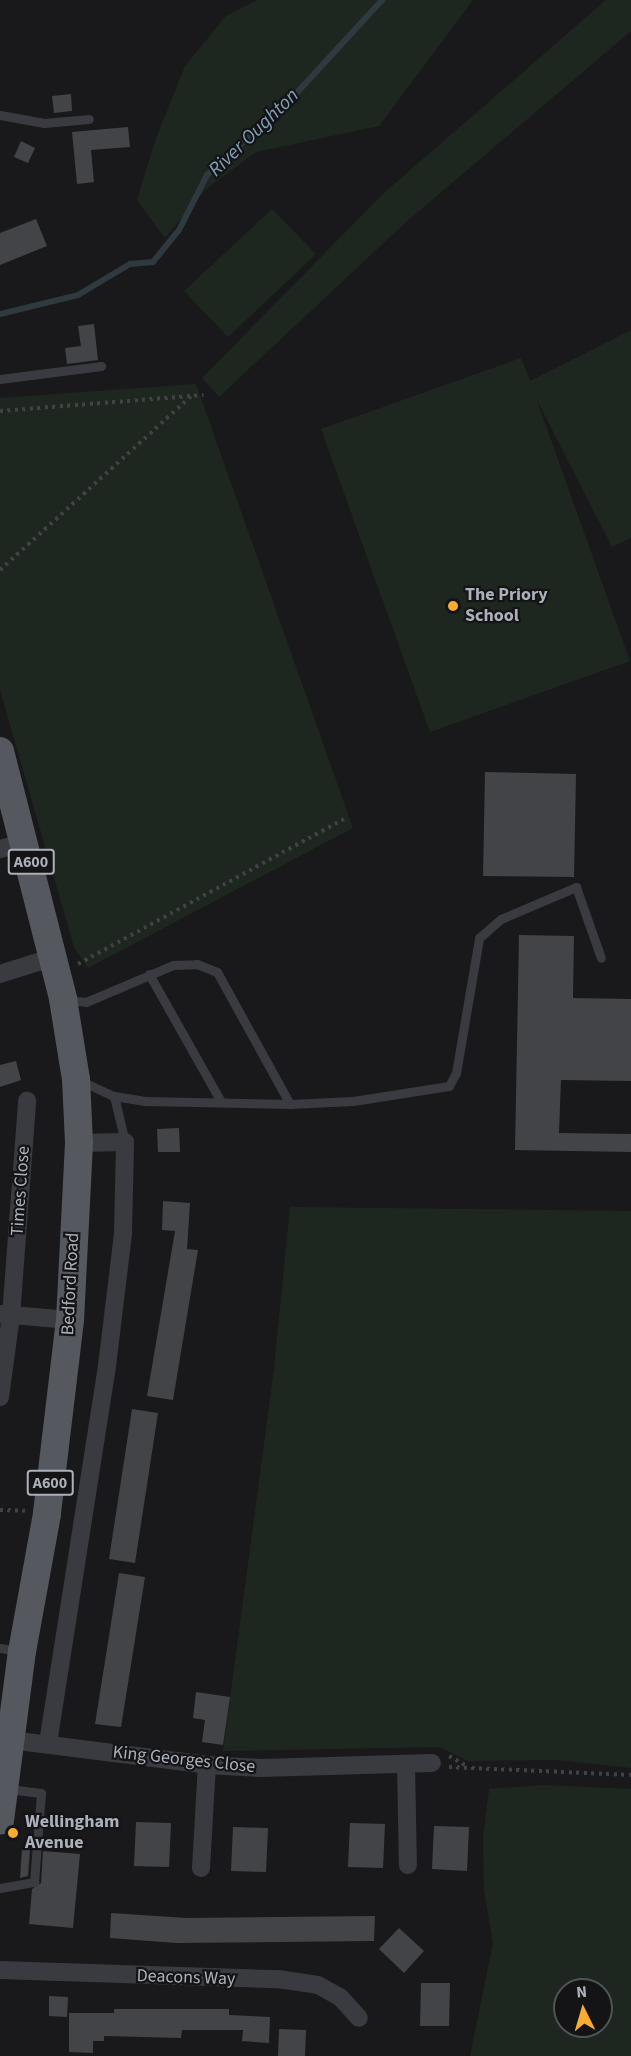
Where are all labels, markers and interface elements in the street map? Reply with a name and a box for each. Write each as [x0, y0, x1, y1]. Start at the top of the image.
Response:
water label: River Oughton [204, 84, 304, 182]
place label: The Priory School [465, 585, 548, 628]
marker: The Priory School [446, 599, 460, 613]
road number: A600 [7, 849, 55, 875]
street label: Times Close [7, 1145, 35, 1237]
street label: Bedford Road [58, 1232, 84, 1336]
road number: A600 [26, 1470, 74, 1496]
street label: King Georges Close [112, 1742, 256, 1778]
place label: Wellingham Avenue [25, 1812, 119, 1854]
marker: Wellingham Avenue [6, 1826, 20, 1840]
street label: Deacons Way [136, 1965, 236, 1991]
north arrow [553, 1978, 613, 2038]
text: N [575, 1981, 588, 2003]

